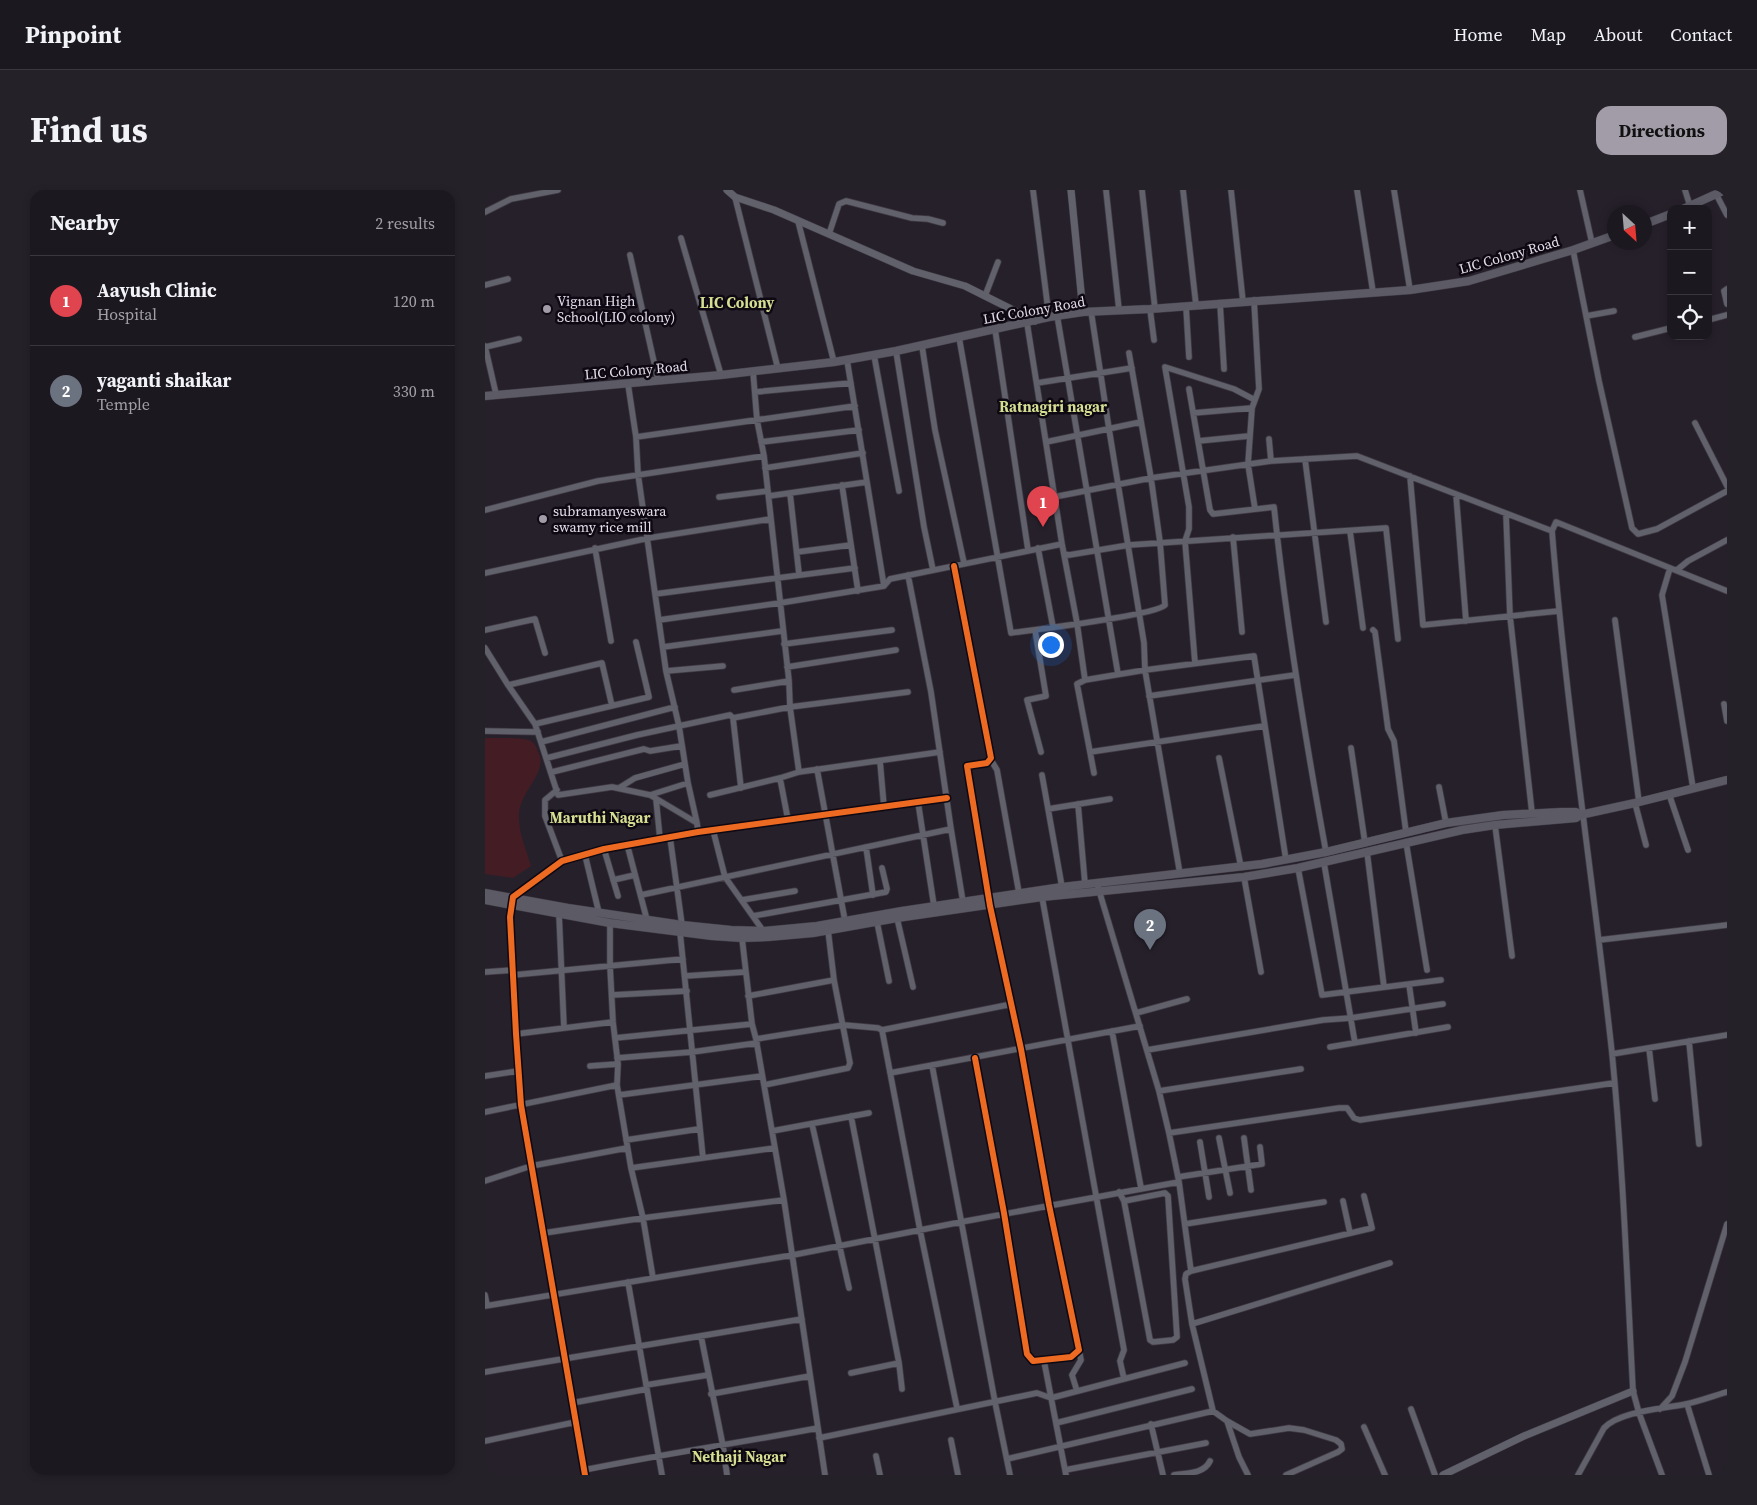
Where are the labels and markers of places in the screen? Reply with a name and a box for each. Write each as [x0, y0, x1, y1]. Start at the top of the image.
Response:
place label: Vignan High School(LIO colony) [557, 291, 675, 327]
marker: Vignan High School(LIO colony) [541, 303, 553, 315]
pin: 1 [1027, 486, 1059, 527]
place label: subramanyeswara swamy rice mill [553, 501, 667, 537]
marker: subramanyeswara swamy rice mill [537, 513, 549, 525]
pin: 2 [1134, 909, 1166, 950]

